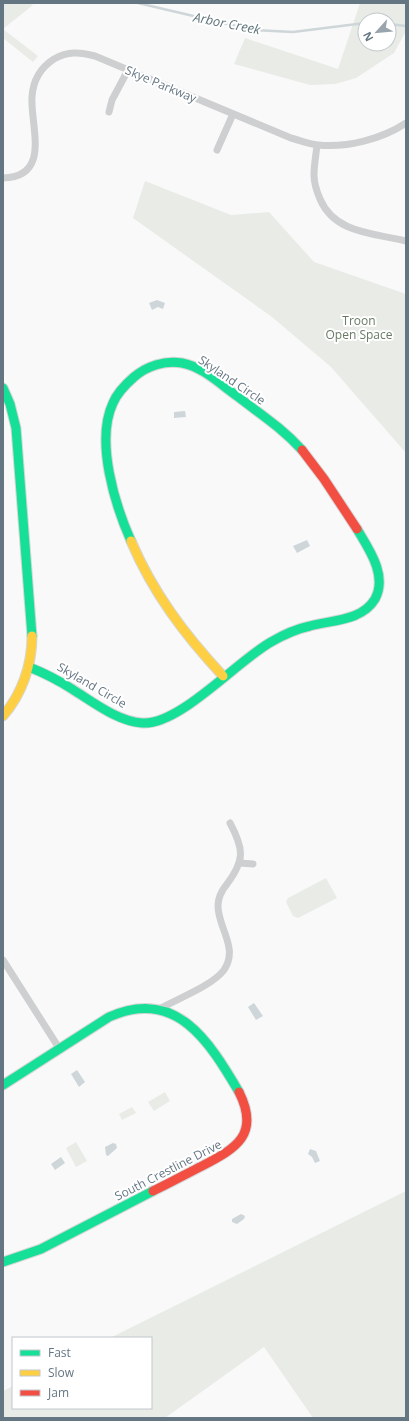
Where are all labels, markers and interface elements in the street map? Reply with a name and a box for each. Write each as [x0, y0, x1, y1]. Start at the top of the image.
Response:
water label: Arbor Creek [191, 8, 263, 38]
north arrow [357, 12, 397, 52]
text: N [359, 29, 376, 44]
street label: Skye Parkway [123, 61, 200, 107]
park label: Troon Open Space [326, 312, 393, 343]
street label: Skyland Circle [195, 351, 269, 409]
street label: Skyland Circle [54, 658, 130, 712]
street label: South Crestline Drive [112, 1136, 225, 1204]
legend [12, 1337, 152, 1409]
text: Fast [48, 1344, 71, 1361]
text: Slow [48, 1364, 75, 1381]
text: Jam [47, 1384, 69, 1401]

